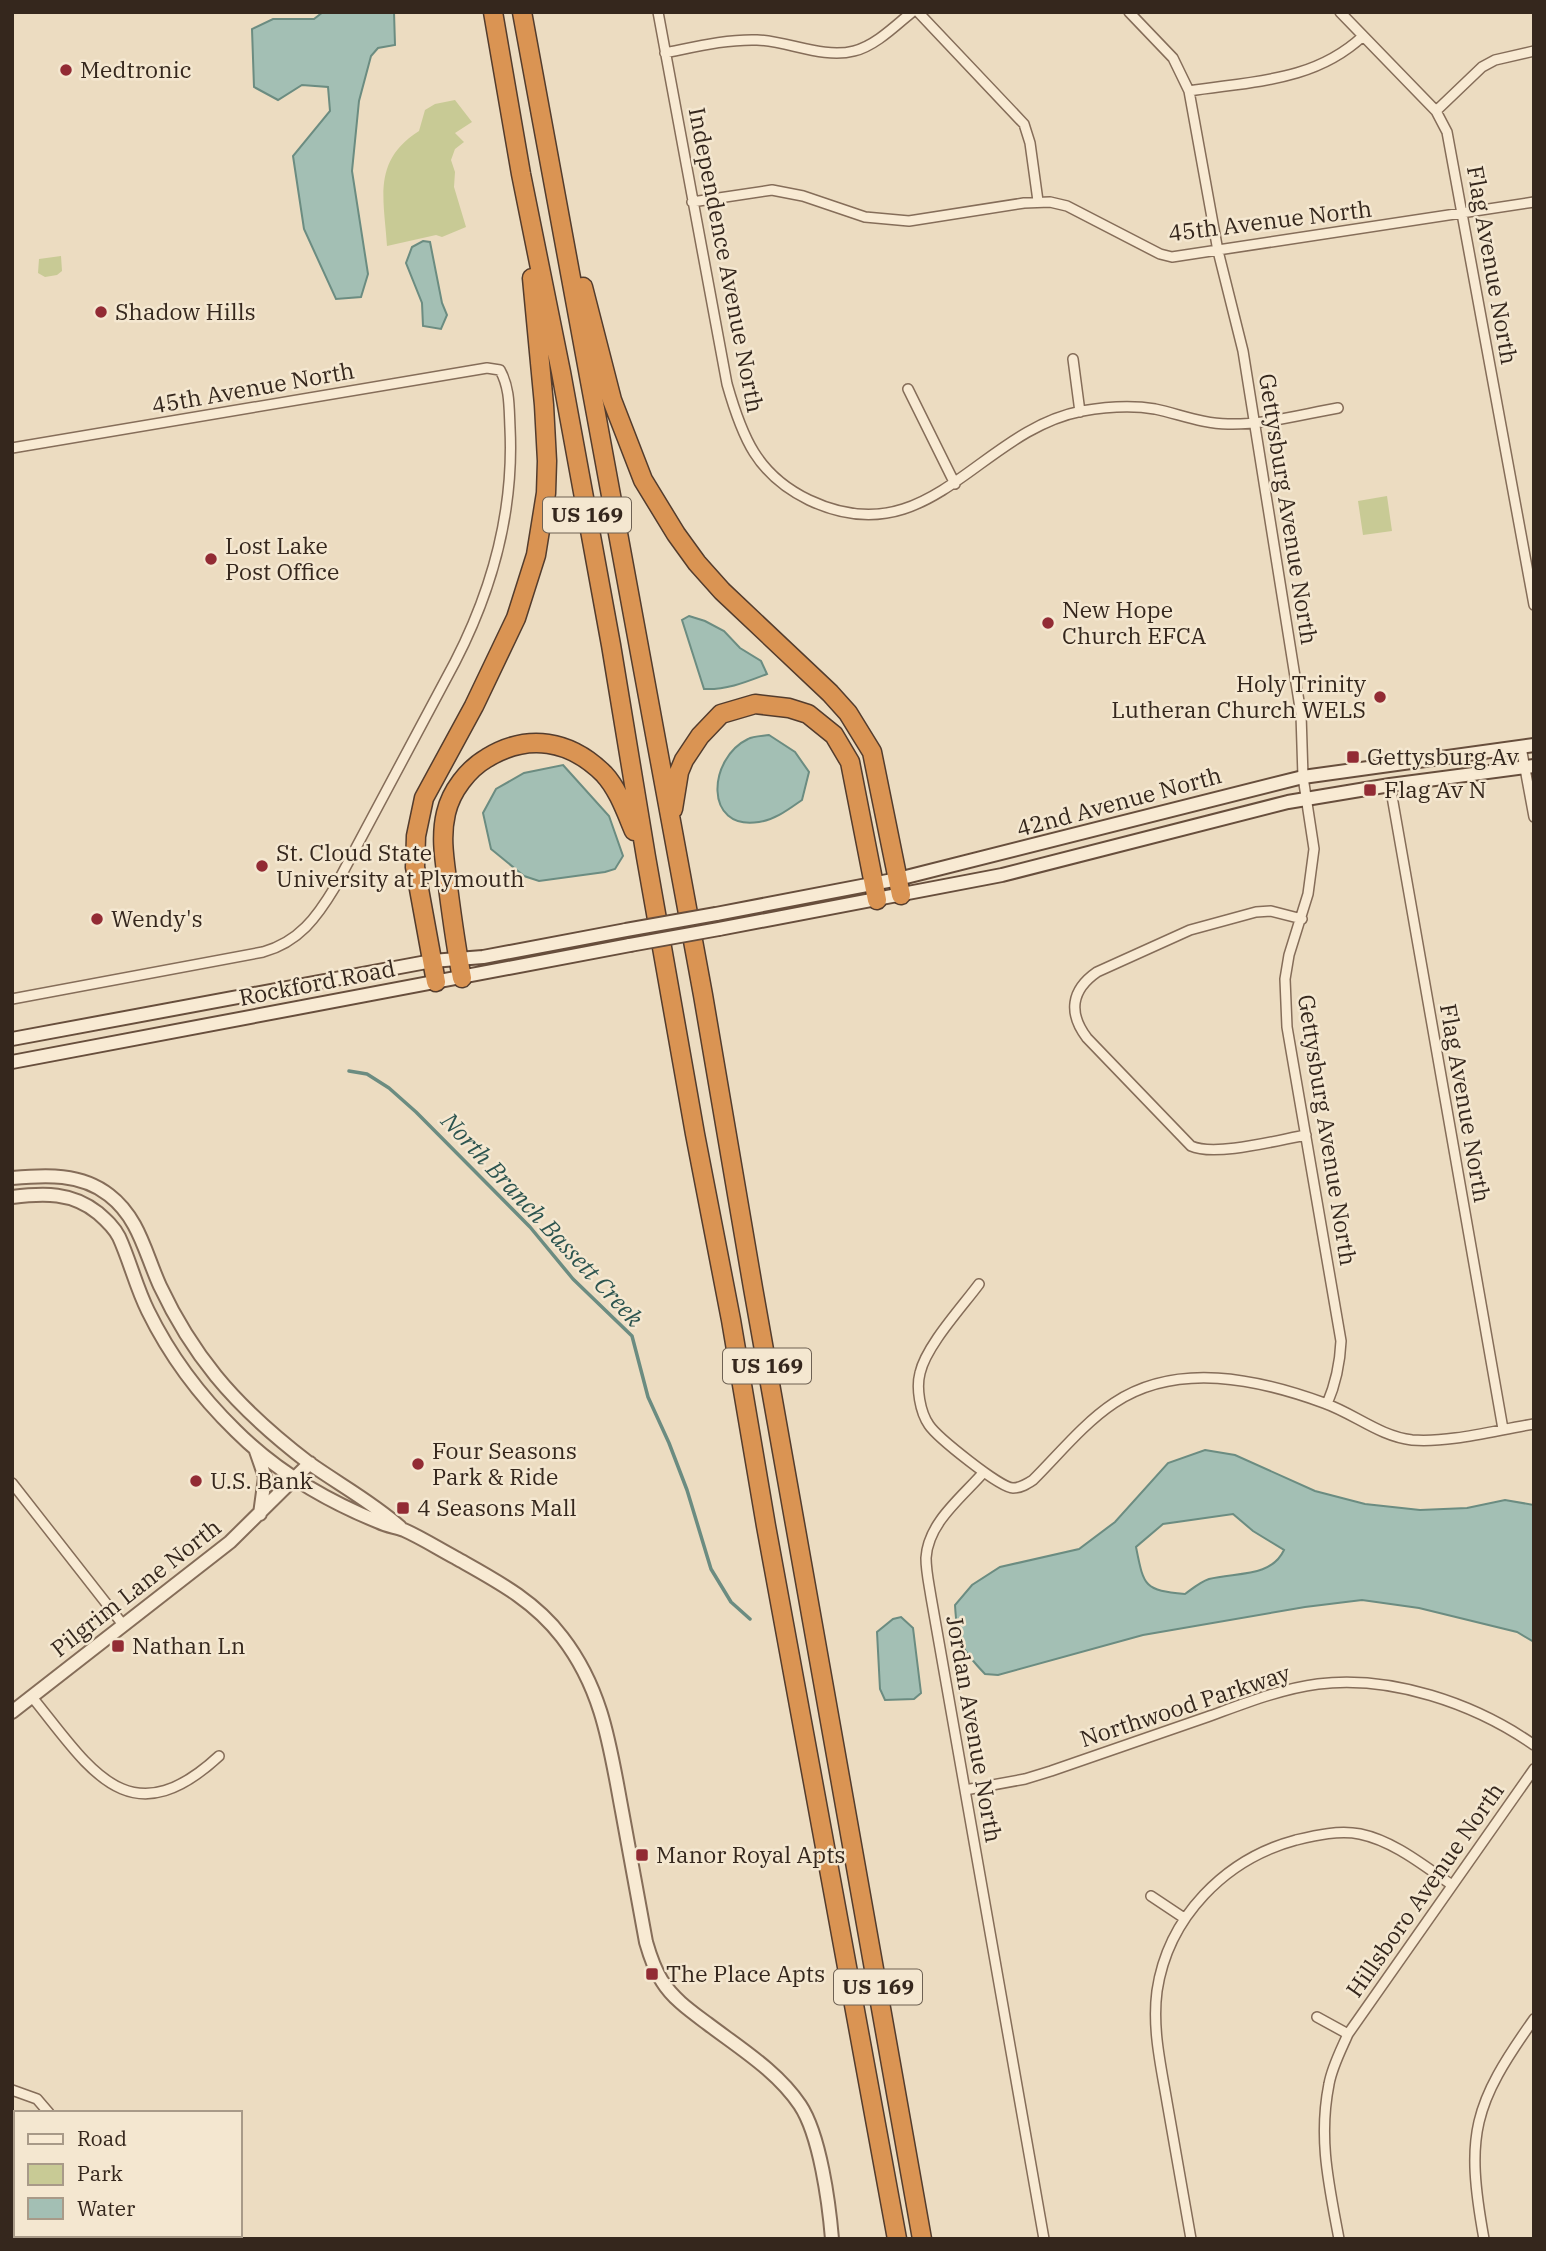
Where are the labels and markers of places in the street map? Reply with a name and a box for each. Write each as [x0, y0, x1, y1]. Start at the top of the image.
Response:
place label: Medtronic [80, 54, 192, 84]
marker: Medtronic [58, 62, 74, 78]
place label: Shadow Hills [115, 296, 256, 326]
marker: Shadow Hills [93, 304, 109, 320]
place label: Lost Lake Post Office [225, 530, 339, 586]
marker: Lost Lake Post Office [203, 551, 219, 567]
place label: New Hope Church EFCA [1062, 594, 1207, 650]
marker: New Hope Church EFCA [1040, 615, 1056, 631]
place label: Holy Trinity Lutheran Church WELS [1111, 668, 1367, 724]
marker: Holy Trinity Lutheran Church WELS [1372, 689, 1388, 705]
place label: Gettysburg Av [1367, 741, 1519, 771]
marker: Gettysburg Av [1345, 749, 1361, 765]
place label: Flag Av N [1384, 774, 1486, 804]
marker: Flag Av N [1362, 782, 1378, 798]
place label: St. Cloud State University at Plymouth [276, 837, 525, 893]
marker: St. Cloud State University at Plymouth [254, 858, 270, 874]
place label: Wendy's [111, 903, 203, 933]
marker: Wendy's [89, 911, 105, 927]
place label: Four Seasons Park & Ride [432, 1435, 577, 1491]
marker: Four Seasons Park & Ride [410, 1456, 426, 1472]
place label: U.S. Bank [210, 1465, 314, 1495]
marker: U.S. Bank [188, 1473, 204, 1489]
place label: 4 Seasons Mall [417, 1492, 577, 1522]
marker: 4 Seasons Mall [395, 1500, 411, 1516]
place label: Nathan Ln [132, 1630, 246, 1660]
marker: Nathan Ln [110, 1638, 126, 1654]
place label: Manor Royal Apts [656, 1839, 846, 1869]
marker: Manor Royal Apts [634, 1847, 650, 1863]
place label: The Place Apts [666, 1958, 825, 1988]
marker: The Place Apts [644, 1966, 660, 1982]

